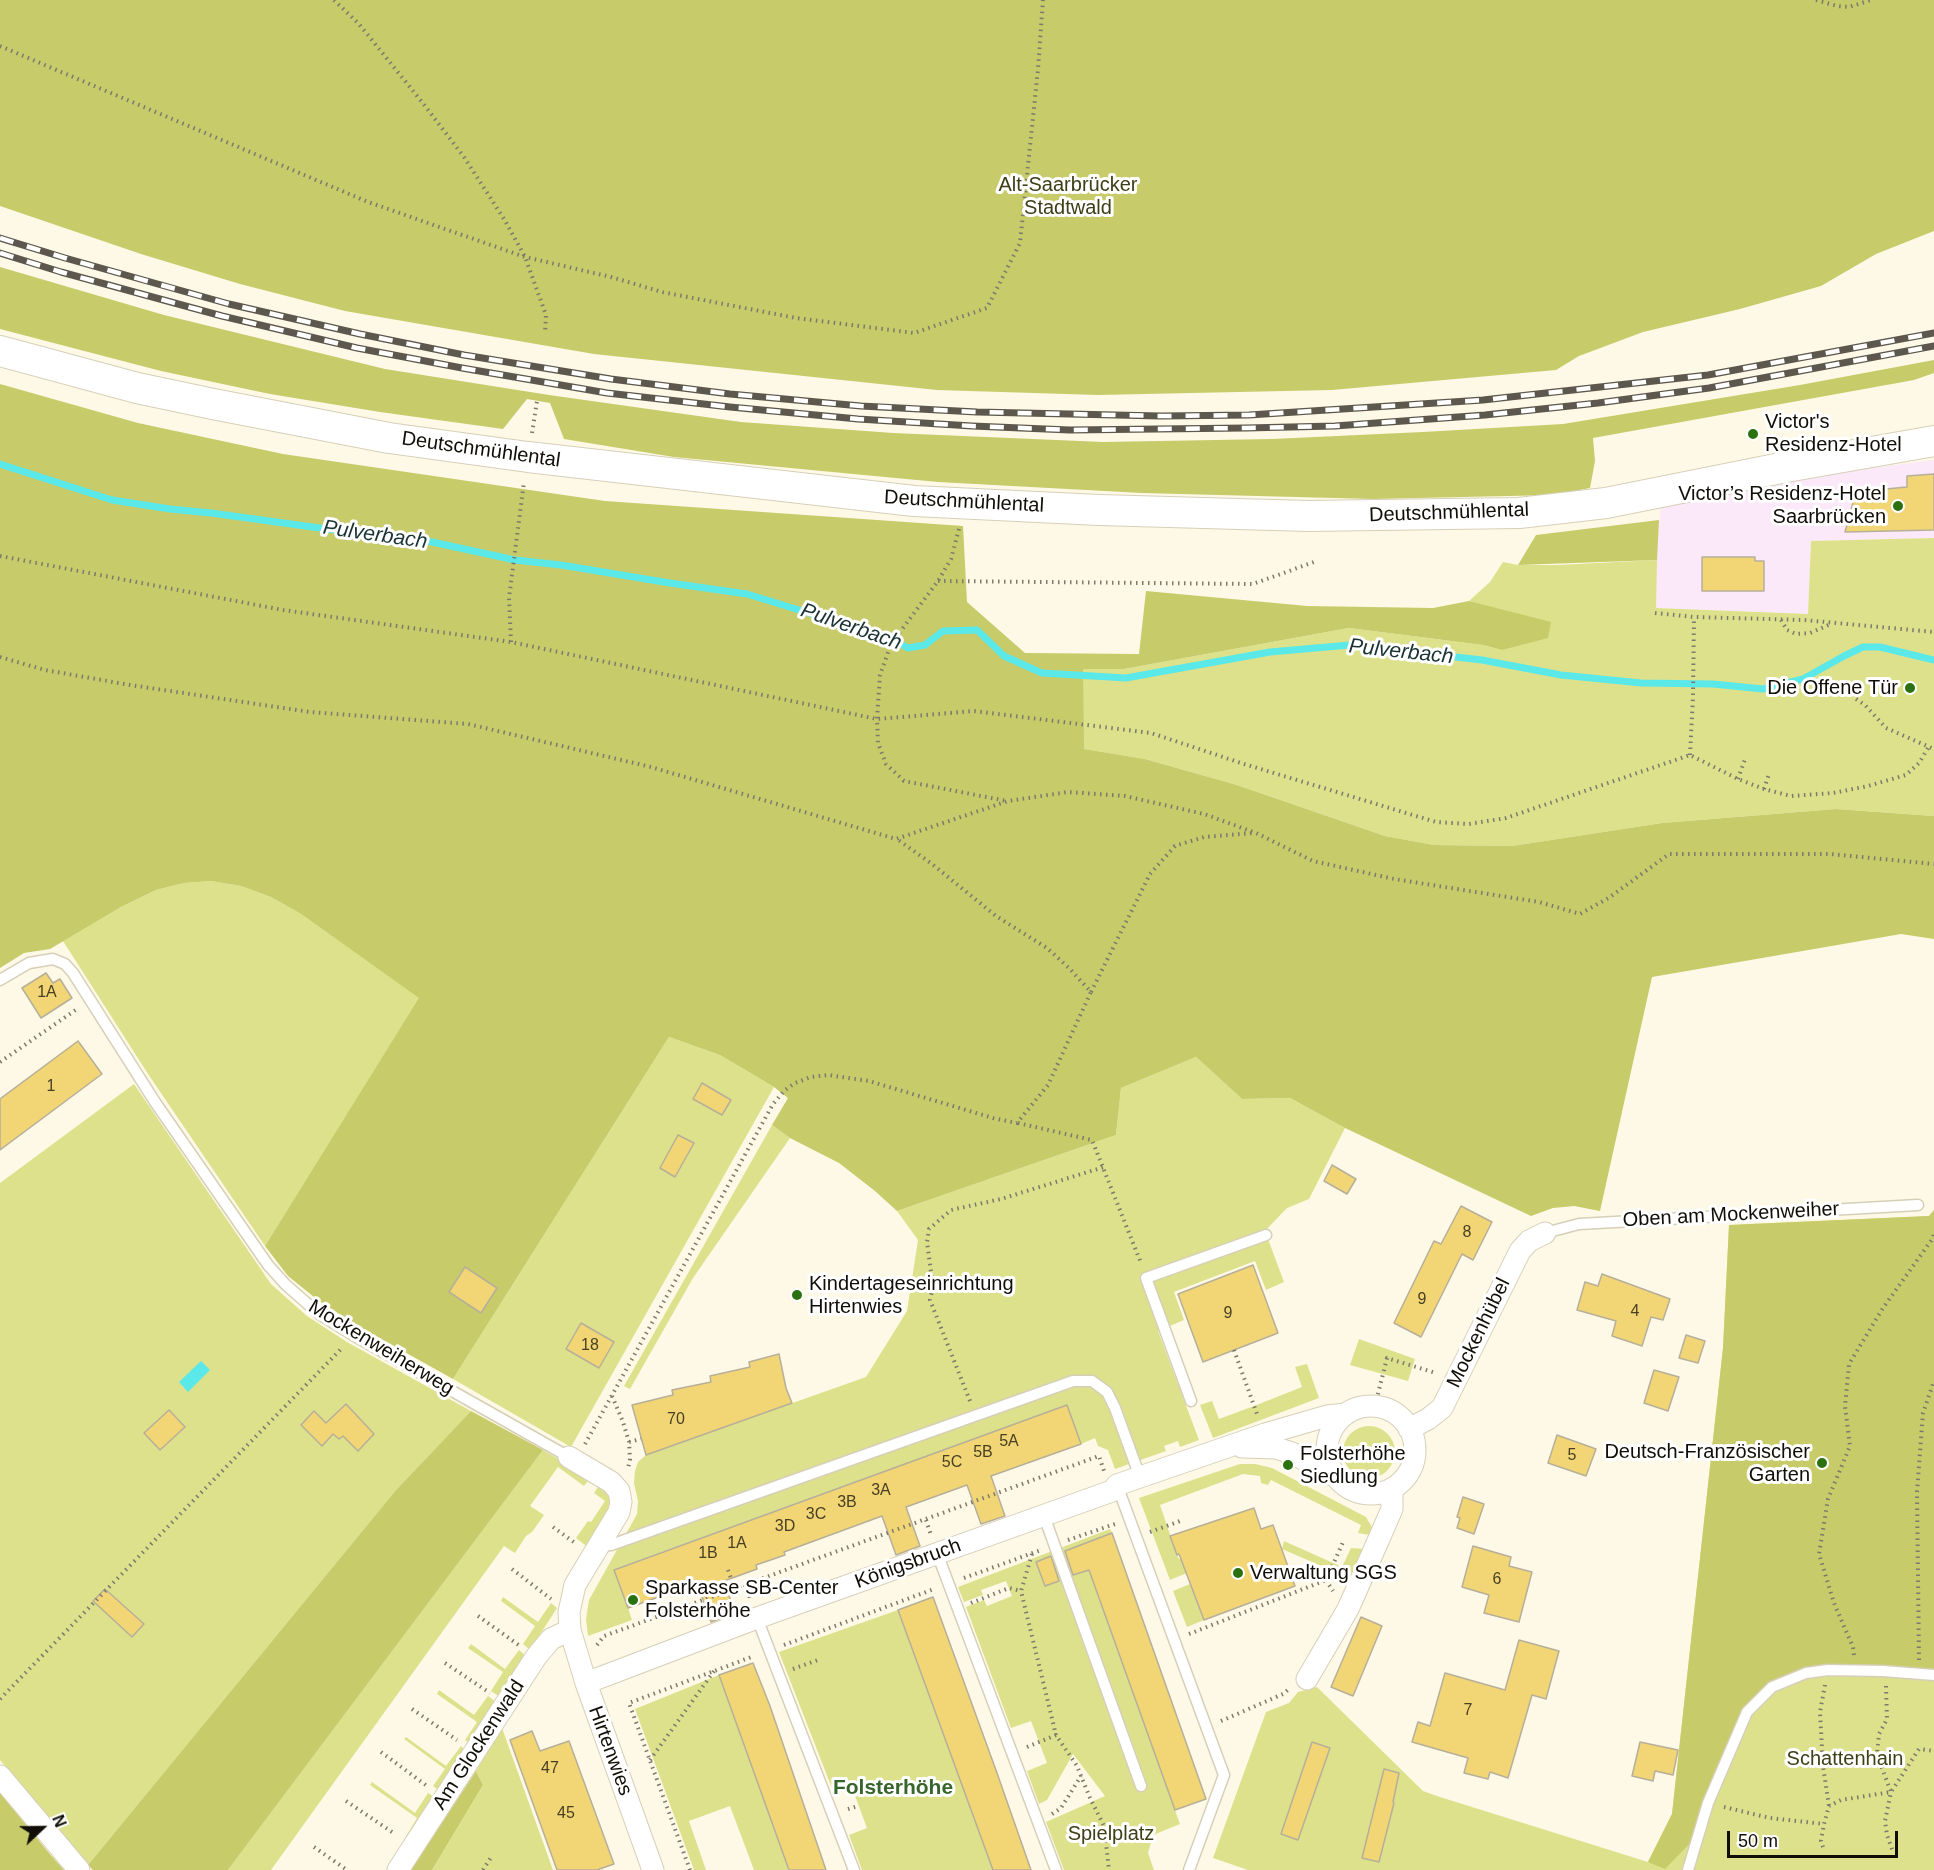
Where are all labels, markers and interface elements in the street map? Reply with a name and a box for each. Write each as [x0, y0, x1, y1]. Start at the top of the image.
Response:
park label: Alt-Saarbrücker Stadtwald [999, 173, 1137, 220]
place label: Victor's Residenz-Hotel [1765, 410, 1902, 457]
street label: Deutschmühlental [400, 427, 562, 473]
marker: Victor's Residenz-Hotel [1746, 427, 1760, 441]
place label: Victor’s Residenz-Hotel Saarbrücken [1678, 482, 1886, 529]
street label: Deutschmühlental [883, 486, 1045, 518]
street label: Deutschmühlental [1369, 498, 1529, 528]
marker: Victor’s Residenz-Hotel Saarbrücken [1891, 499, 1905, 513]
water label: Pulverbach [321, 515, 429, 555]
water label: Pulverbach [797, 598, 905, 656]
water label: Pulverbach [1347, 634, 1455, 670]
place label: Die Offene Tür [1767, 676, 1898, 700]
marker: Die Offene Tür [1903, 681, 1917, 695]
house number: 1A [37, 983, 57, 1003]
house number: 1 [47, 1077, 55, 1097]
street label: Oben am Mockenweiher [1622, 1197, 1840, 1233]
house number: 8 [1463, 1223, 1471, 1243]
place label: Kindertageseinrichtung Hirtenwies [809, 1272, 1014, 1319]
street label: Mockenhübel [1442, 1274, 1516, 1392]
marker: Kindertageseinrichtung Hirtenwies [790, 1288, 804, 1302]
house number: 9 [1418, 1290, 1426, 1310]
street label: Mockenweiherweg [304, 1295, 458, 1401]
house number: 4 [1631, 1302, 1639, 1322]
house number: 9 [1224, 1304, 1232, 1324]
house number: 18 [581, 1336, 599, 1356]
house number: 70 [667, 1410, 685, 1430]
house number: 5A [999, 1432, 1019, 1452]
place label: Deutsch-Französischer Garten [1604, 1440, 1810, 1487]
place label: Folsterhöhe Siedlung [1300, 1442, 1406, 1489]
house number: 5B [973, 1443, 993, 1463]
house number: 5 [1568, 1446, 1576, 1466]
house number: 5C [942, 1453, 962, 1473]
marker: Deutsch-Französischer Garten [1815, 1456, 1829, 1470]
marker: Folsterhöhe Siedlung [1281, 1458, 1295, 1472]
house number: 3A [871, 1481, 891, 1501]
house number: 3B [837, 1493, 857, 1513]
house number: 3C [806, 1505, 826, 1525]
house number: 3D [775, 1517, 795, 1537]
house number: 1A [727, 1534, 747, 1554]
street label: Königsbruch [852, 1534, 964, 1594]
house number: 1B [698, 1544, 718, 1564]
place label: Verwaltung SGS [1250, 1561, 1397, 1585]
marker: Verwaltung SGS [1231, 1566, 1245, 1580]
house number: 6 [1493, 1570, 1501, 1590]
place label: Sparkasse SB-Center Folsterhöhe [645, 1576, 838, 1623]
marker: Sparkasse SB-Center Folsterhöhe [626, 1593, 640, 1607]
street label: Am Glockenwald [428, 1676, 530, 1814]
house number: 7 [1464, 1701, 1472, 1721]
street label: Hirtenwies [583, 1703, 637, 1799]
park label: Schattenhain [1787, 1747, 1903, 1771]
house number: 47 [541, 1759, 559, 1779]
district label: Folsterhöhe [833, 1775, 953, 1801]
north arrow [12, 1798, 72, 1858]
house number: 45 [557, 1804, 575, 1824]
text: N [49, 1813, 69, 1830]
scale bar [1730, 1819, 1901, 1857]
park label: Spielplatz [1068, 1822, 1154, 1846]
text: 50 m [1738, 1831, 1778, 1851]

